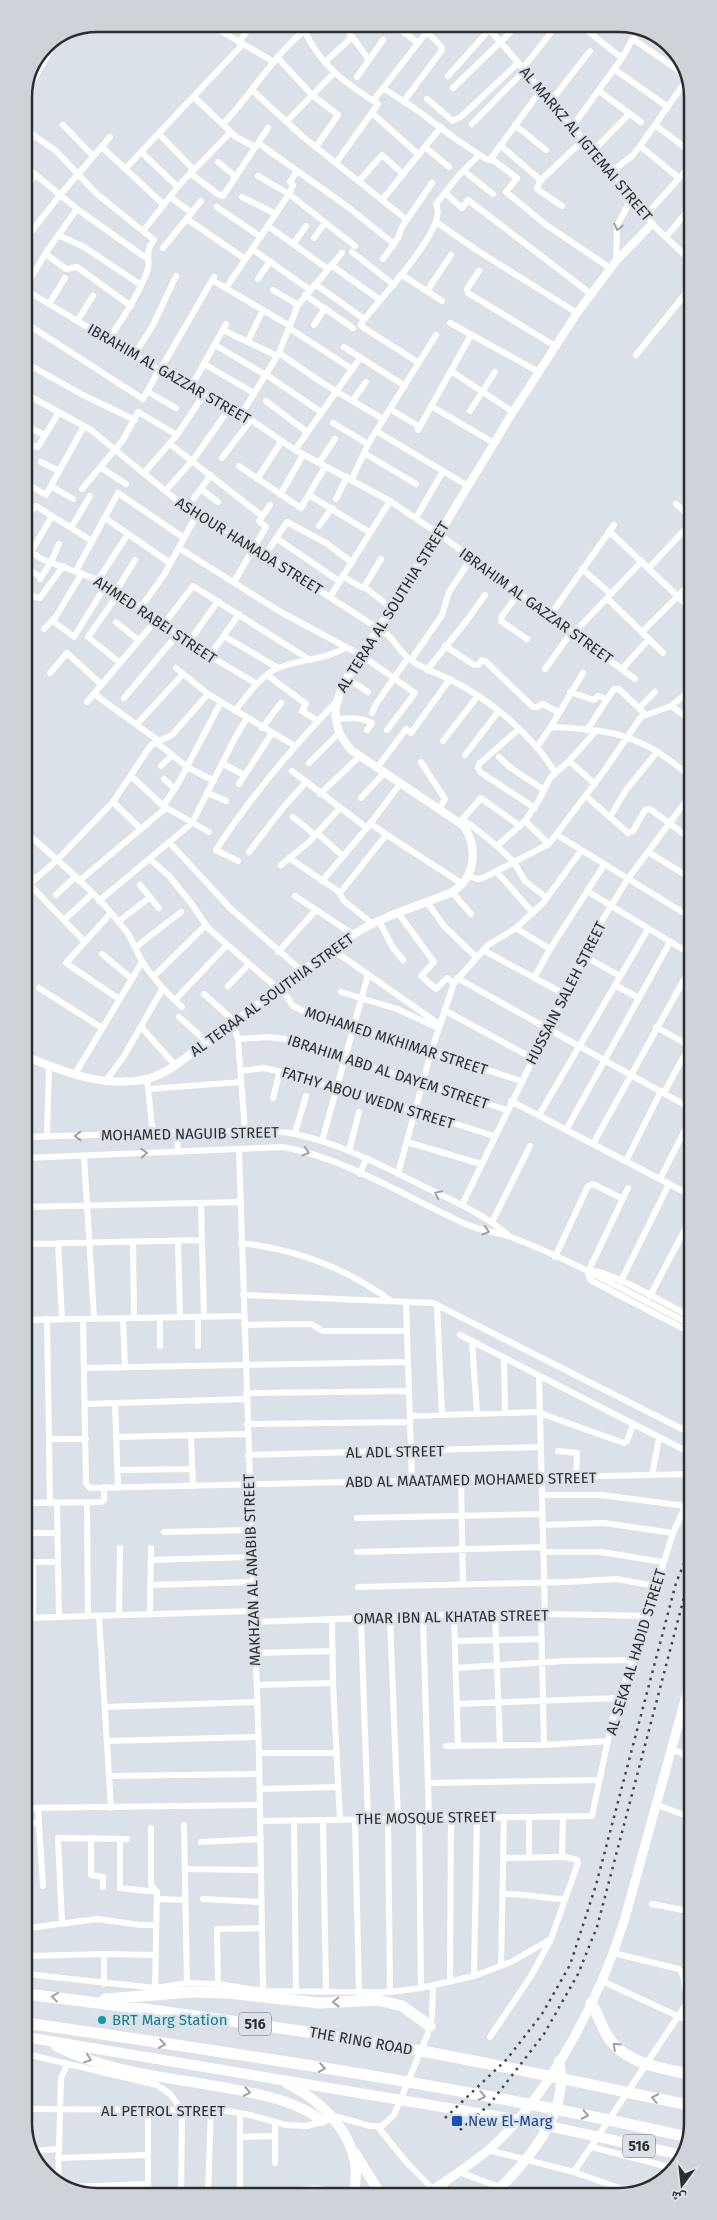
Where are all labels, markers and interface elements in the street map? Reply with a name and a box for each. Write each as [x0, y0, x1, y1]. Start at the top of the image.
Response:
street label: AL MARKZ AL IGTEMAI STREET [516, 63, 656, 225]
one-way arrow [613, 223, 624, 232]
street label: IBRAHIM AL GAZZAR STREET [84, 320, 254, 428]
street label: ASHOUR HAMADA STREET [172, 493, 326, 599]
street label: AL TERAA AL SOUTHIA STREET [333, 518, 453, 696]
street label: IBRAHIM AL GAZZAR STREET [456, 544, 616, 668]
street label: AHMED RABEI STREET [90, 572, 220, 668]
street label: HUSSAIN SALEH STREET [522, 918, 610, 1068]
street label: AL TERAA AL SOUTHIA STREET [187, 929, 358, 1060]
street label: MOHAMED MKHIMAR STREET [302, 1003, 490, 1079]
street label: IBRAHIM ABD AL DAYEM STREET [285, 1031, 491, 1113]
street label: FATHY ABOU WEDN STREET [280, 1063, 457, 1133]
street label: MOHAMED NAGUIB STREET [101, 1123, 279, 1145]
one-way arrow [74, 1131, 82, 1142]
one-way arrow [301, 1146, 309, 1156]
one-way arrow [140, 1148, 148, 1159]
one-way arrow [434, 1190, 443, 1200]
one-way arrow [481, 1226, 490, 1236]
street label: AL ADL STREET [346, 1442, 444, 1462]
street label: ABD AL MAATAMED MOHAMED STREET [345, 1469, 597, 1491]
street label: MAKHZAN AL ANABIB STREET [240, 1473, 264, 1667]
street label: AL SEKA AL HADID STREET [602, 1567, 670, 1737]
street label: OMAR IBN AL KHATAB STREET [353, 1606, 549, 1628]
street label: THE MOSQUE STREET [355, 1808, 497, 1828]
one-way arrow [51, 1993, 59, 2003]
one-way arrow [332, 1997, 340, 2008]
place label: BRT Marg Station [112, 2011, 228, 2029]
road number: 516 [239, 2012, 271, 2036]
marker: BRT Marg Station [96, 2014, 108, 2026]
street label: THE RING ROAD [308, 2023, 414, 2059]
one-way arrow [158, 2038, 166, 2049]
one-way arrow [613, 2043, 622, 2052]
one-way arrow [84, 2053, 92, 2063]
one-way arrow [319, 2062, 327, 2073]
one-way arrow [243, 2086, 252, 2097]
one-way arrow [477, 2090, 486, 2100]
one-way arrow [650, 2093, 659, 2104]
street label: AL PETROL STREET [101, 2102, 225, 2120]
one-way arrow [580, 2109, 589, 2120]
place label: New El-Marg [468, 2112, 553, 2130]
marker: New El-Marg [450, 2114, 464, 2128]
road number: 516 [623, 2134, 655, 2158]
north arrow [657, 2160, 707, 2210]
text: ش [669, 2187, 688, 2207]

